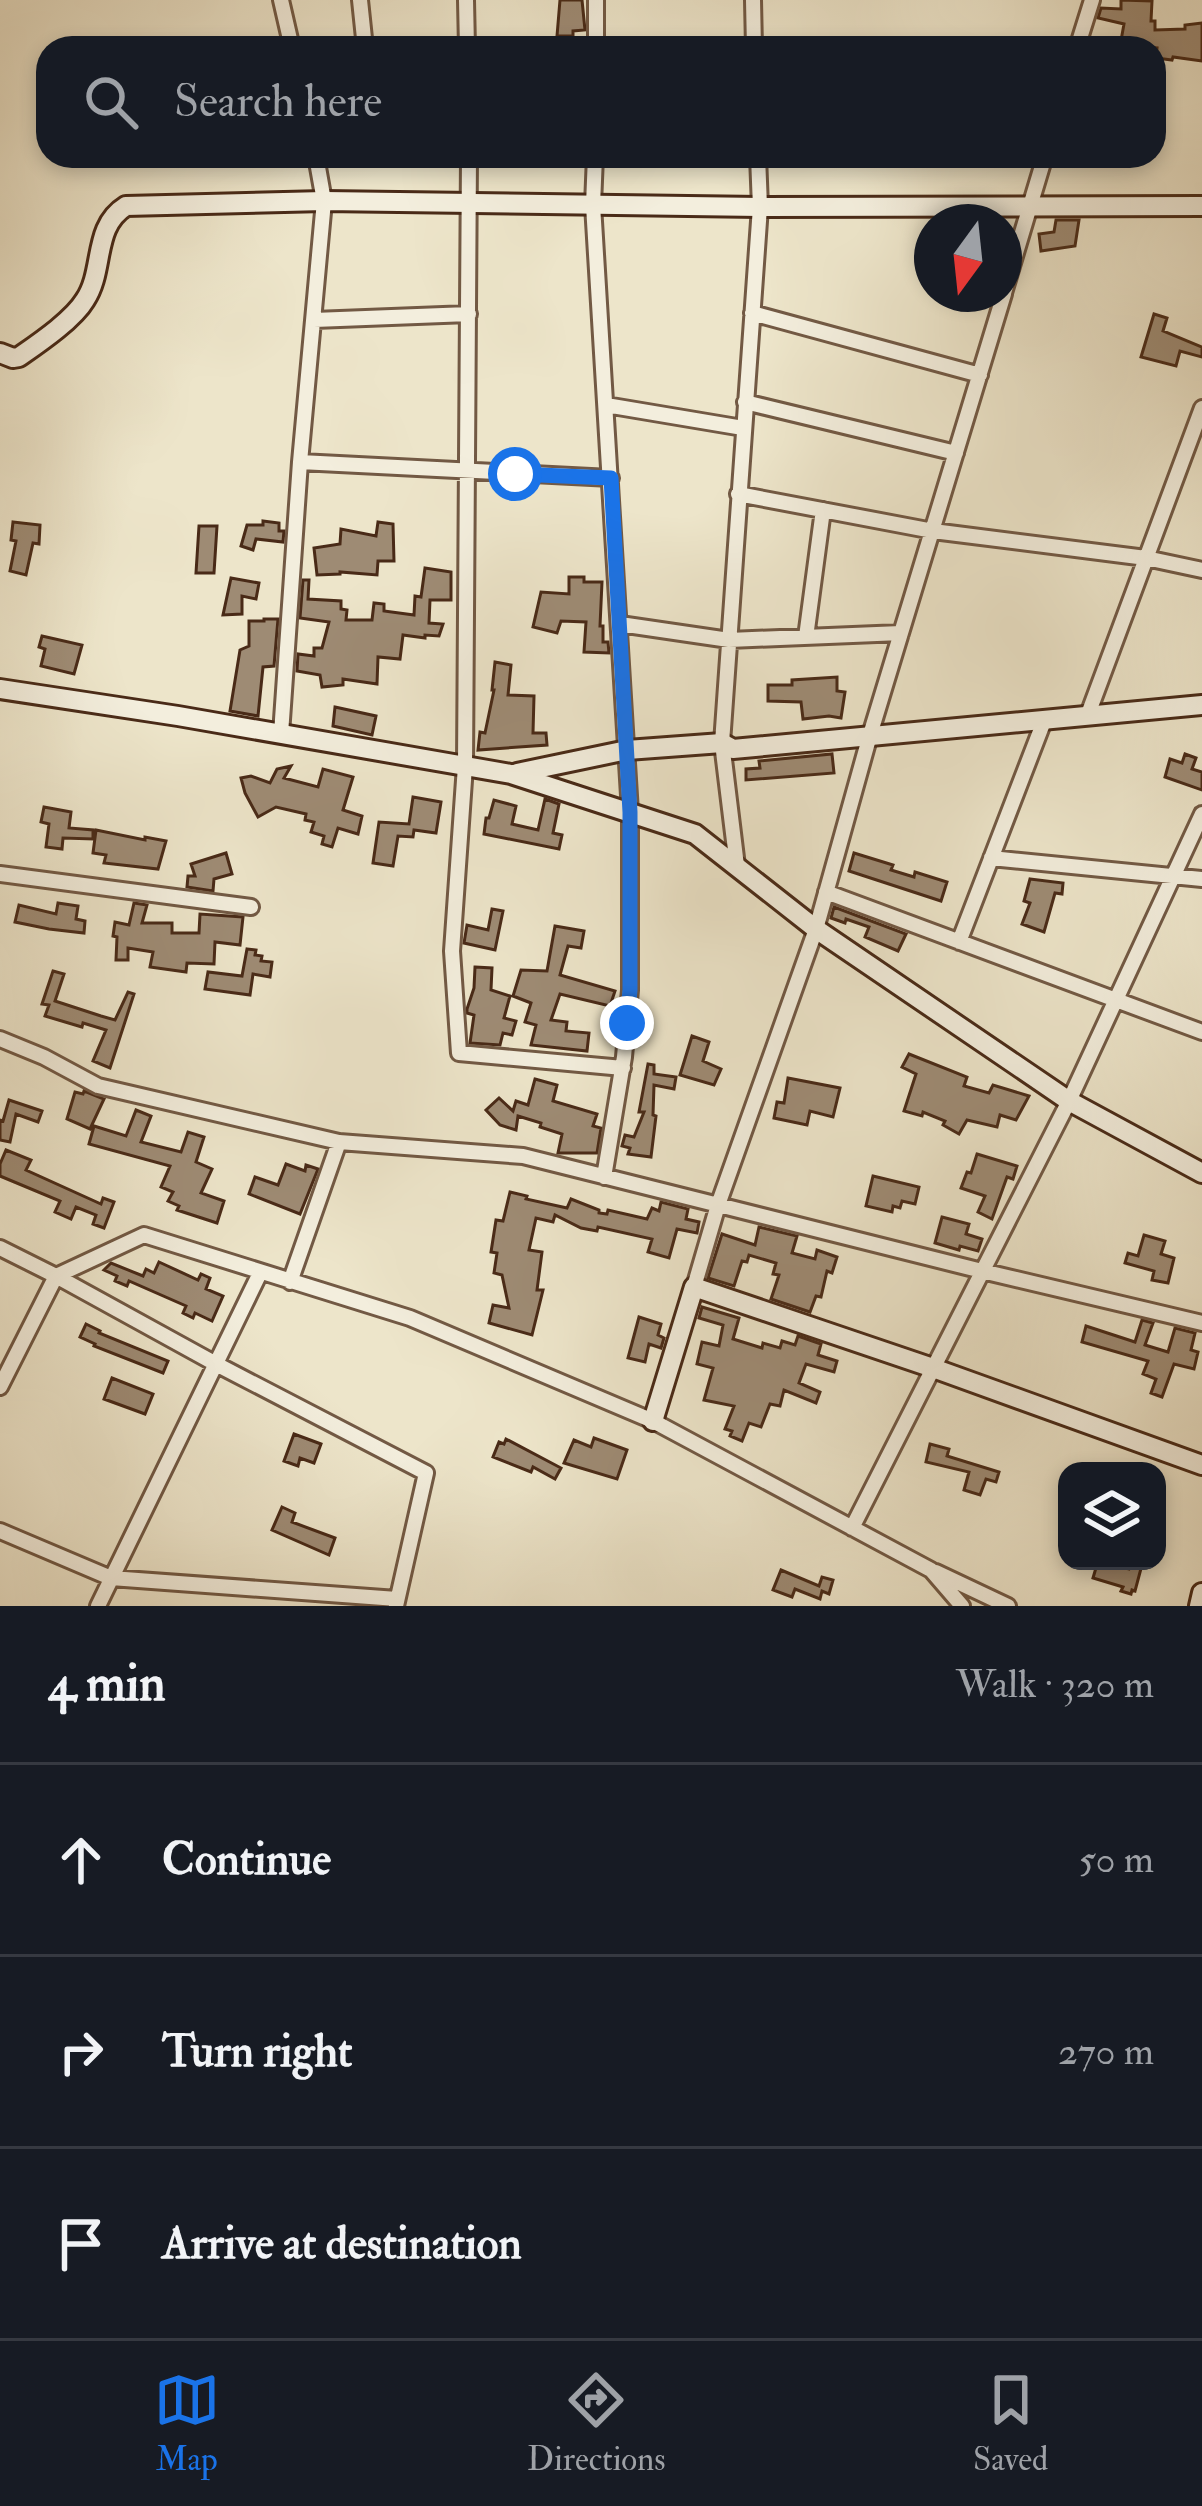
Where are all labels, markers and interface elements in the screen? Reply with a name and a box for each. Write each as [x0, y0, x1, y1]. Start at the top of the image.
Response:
search box [36, 36, 1166, 168]
icon: search [78, 69, 144, 135]
text: Search here [174, 74, 382, 130]
north arrow [914, 204, 1022, 312]
route start [488, 447, 542, 501]
route end [600, 996, 654, 1050]
map controls [1058, 1462, 1166, 1570]
button: layers [1058, 1462, 1166, 1570]
text: 4 min [48, 1652, 166, 1716]
text: Walk · 320 m [956, 1660, 1154, 1709]
icon: ahead [48, 1827, 114, 1893]
text: Continue [162, 1832, 331, 1888]
text: 50 m [1079, 1835, 1154, 1884]
icon: right [48, 2019, 114, 2085]
text: Turn right [162, 2024, 352, 2080]
text: 270 m [1058, 2027, 1154, 2076]
icon: arrive [48, 2211, 114, 2277]
text: Arrive at destination [162, 2216, 522, 2272]
tab: Map [154, 2367, 220, 2480]
tab: Directions [527, 2367, 666, 2480]
tab: Saved [973, 2367, 1048, 2480]

